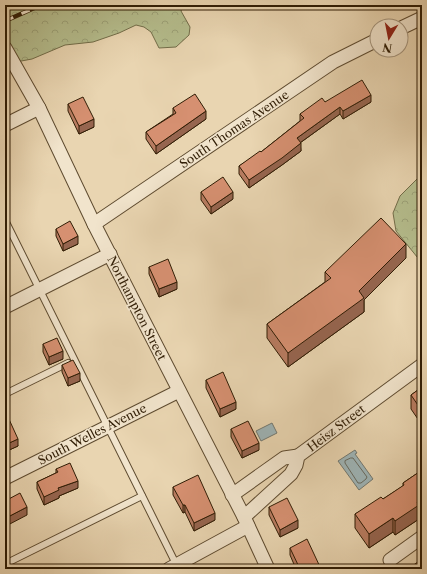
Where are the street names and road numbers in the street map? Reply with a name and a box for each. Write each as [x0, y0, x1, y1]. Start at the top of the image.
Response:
street label: South Thomas Avenue [177, 87, 292, 171]
street label: Northampton Street [104, 253, 170, 363]
street label: South Welles Avenue [35, 400, 149, 468]
street label: Heisz Street [304, 401, 369, 455]

